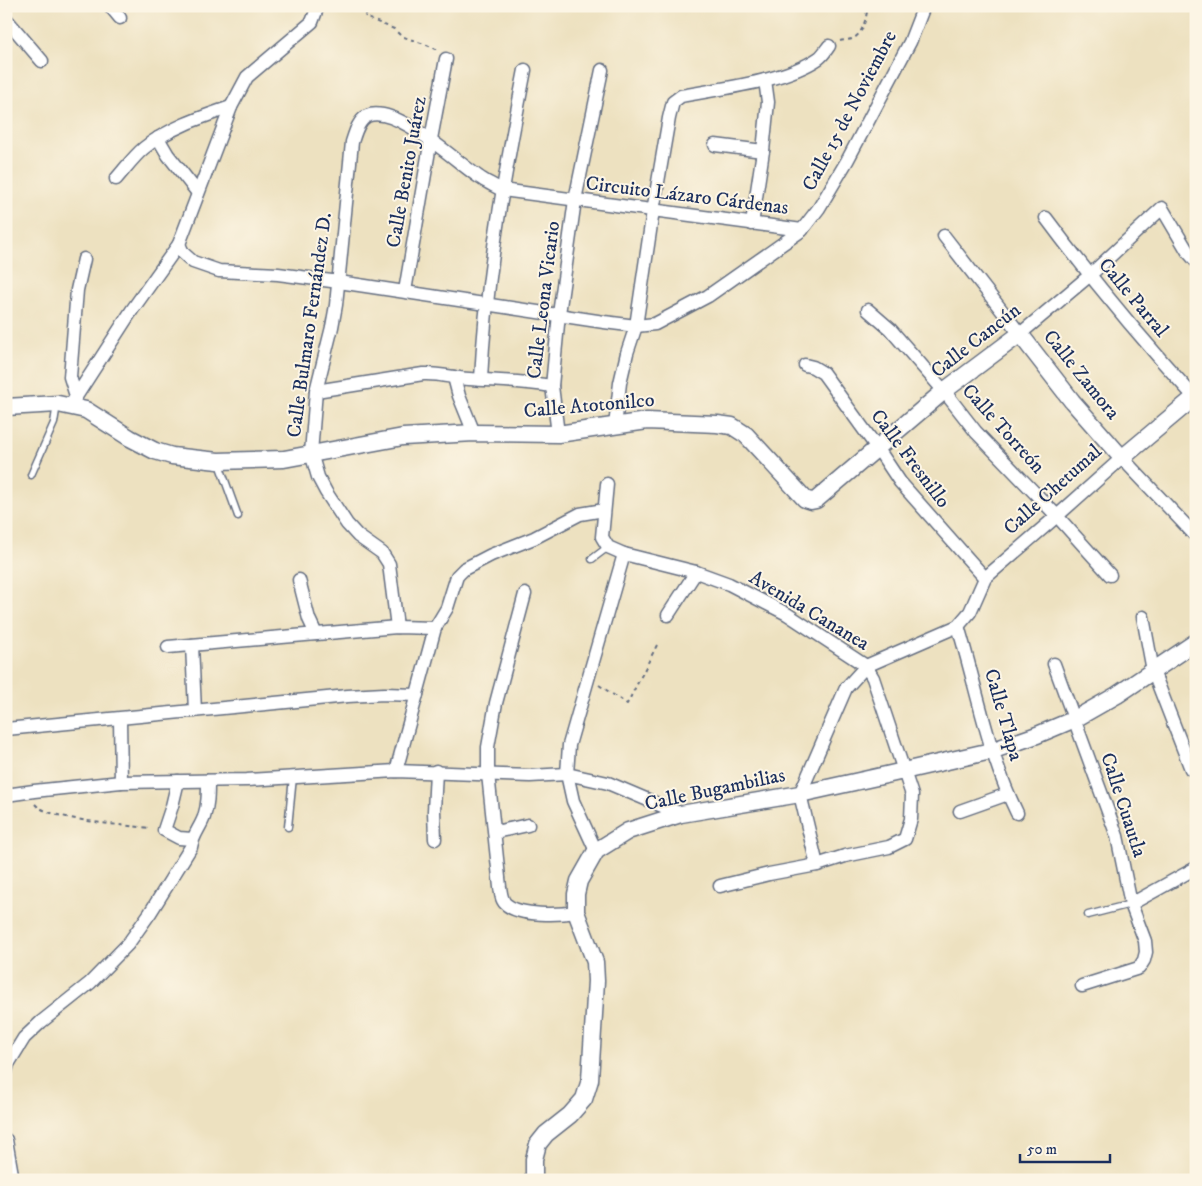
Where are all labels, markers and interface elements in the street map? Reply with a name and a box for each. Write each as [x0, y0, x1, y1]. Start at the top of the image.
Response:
street label: Calle 15 de Noviembre [797, 26, 903, 196]
street label: Calle Benito Juárez [381, 94, 433, 250]
street label: Circuito Lázaro Cárdenas [584, 171, 790, 221]
street label: Calle Bulmaro Fernández D. [282, 211, 338, 439]
street label: Calle Leona Vicario [522, 220, 566, 380]
street label: Calle Parral [1093, 253, 1173, 343]
street label: Calle Cancún [926, 298, 1026, 384]
street label: Calle Zamora [1037, 325, 1125, 425]
street label: Calle Torreón [956, 379, 1050, 480]
street label: Calle Atotonilco [523, 388, 655, 424]
street label: Calle Fresnillo [865, 405, 955, 513]
street label: Calle Chetumal [999, 439, 1107, 541]
street label: Avenida Cananea [744, 565, 874, 657]
street label: Calle Tlapa [978, 666, 1028, 764]
street label: Calle Cuautla [1094, 750, 1152, 861]
street label: Calle Bugambilias [643, 763, 788, 817]
scale bar [1020, 1131, 1110, 1163]
text: 50 m [1027, 1140, 1057, 1159]

